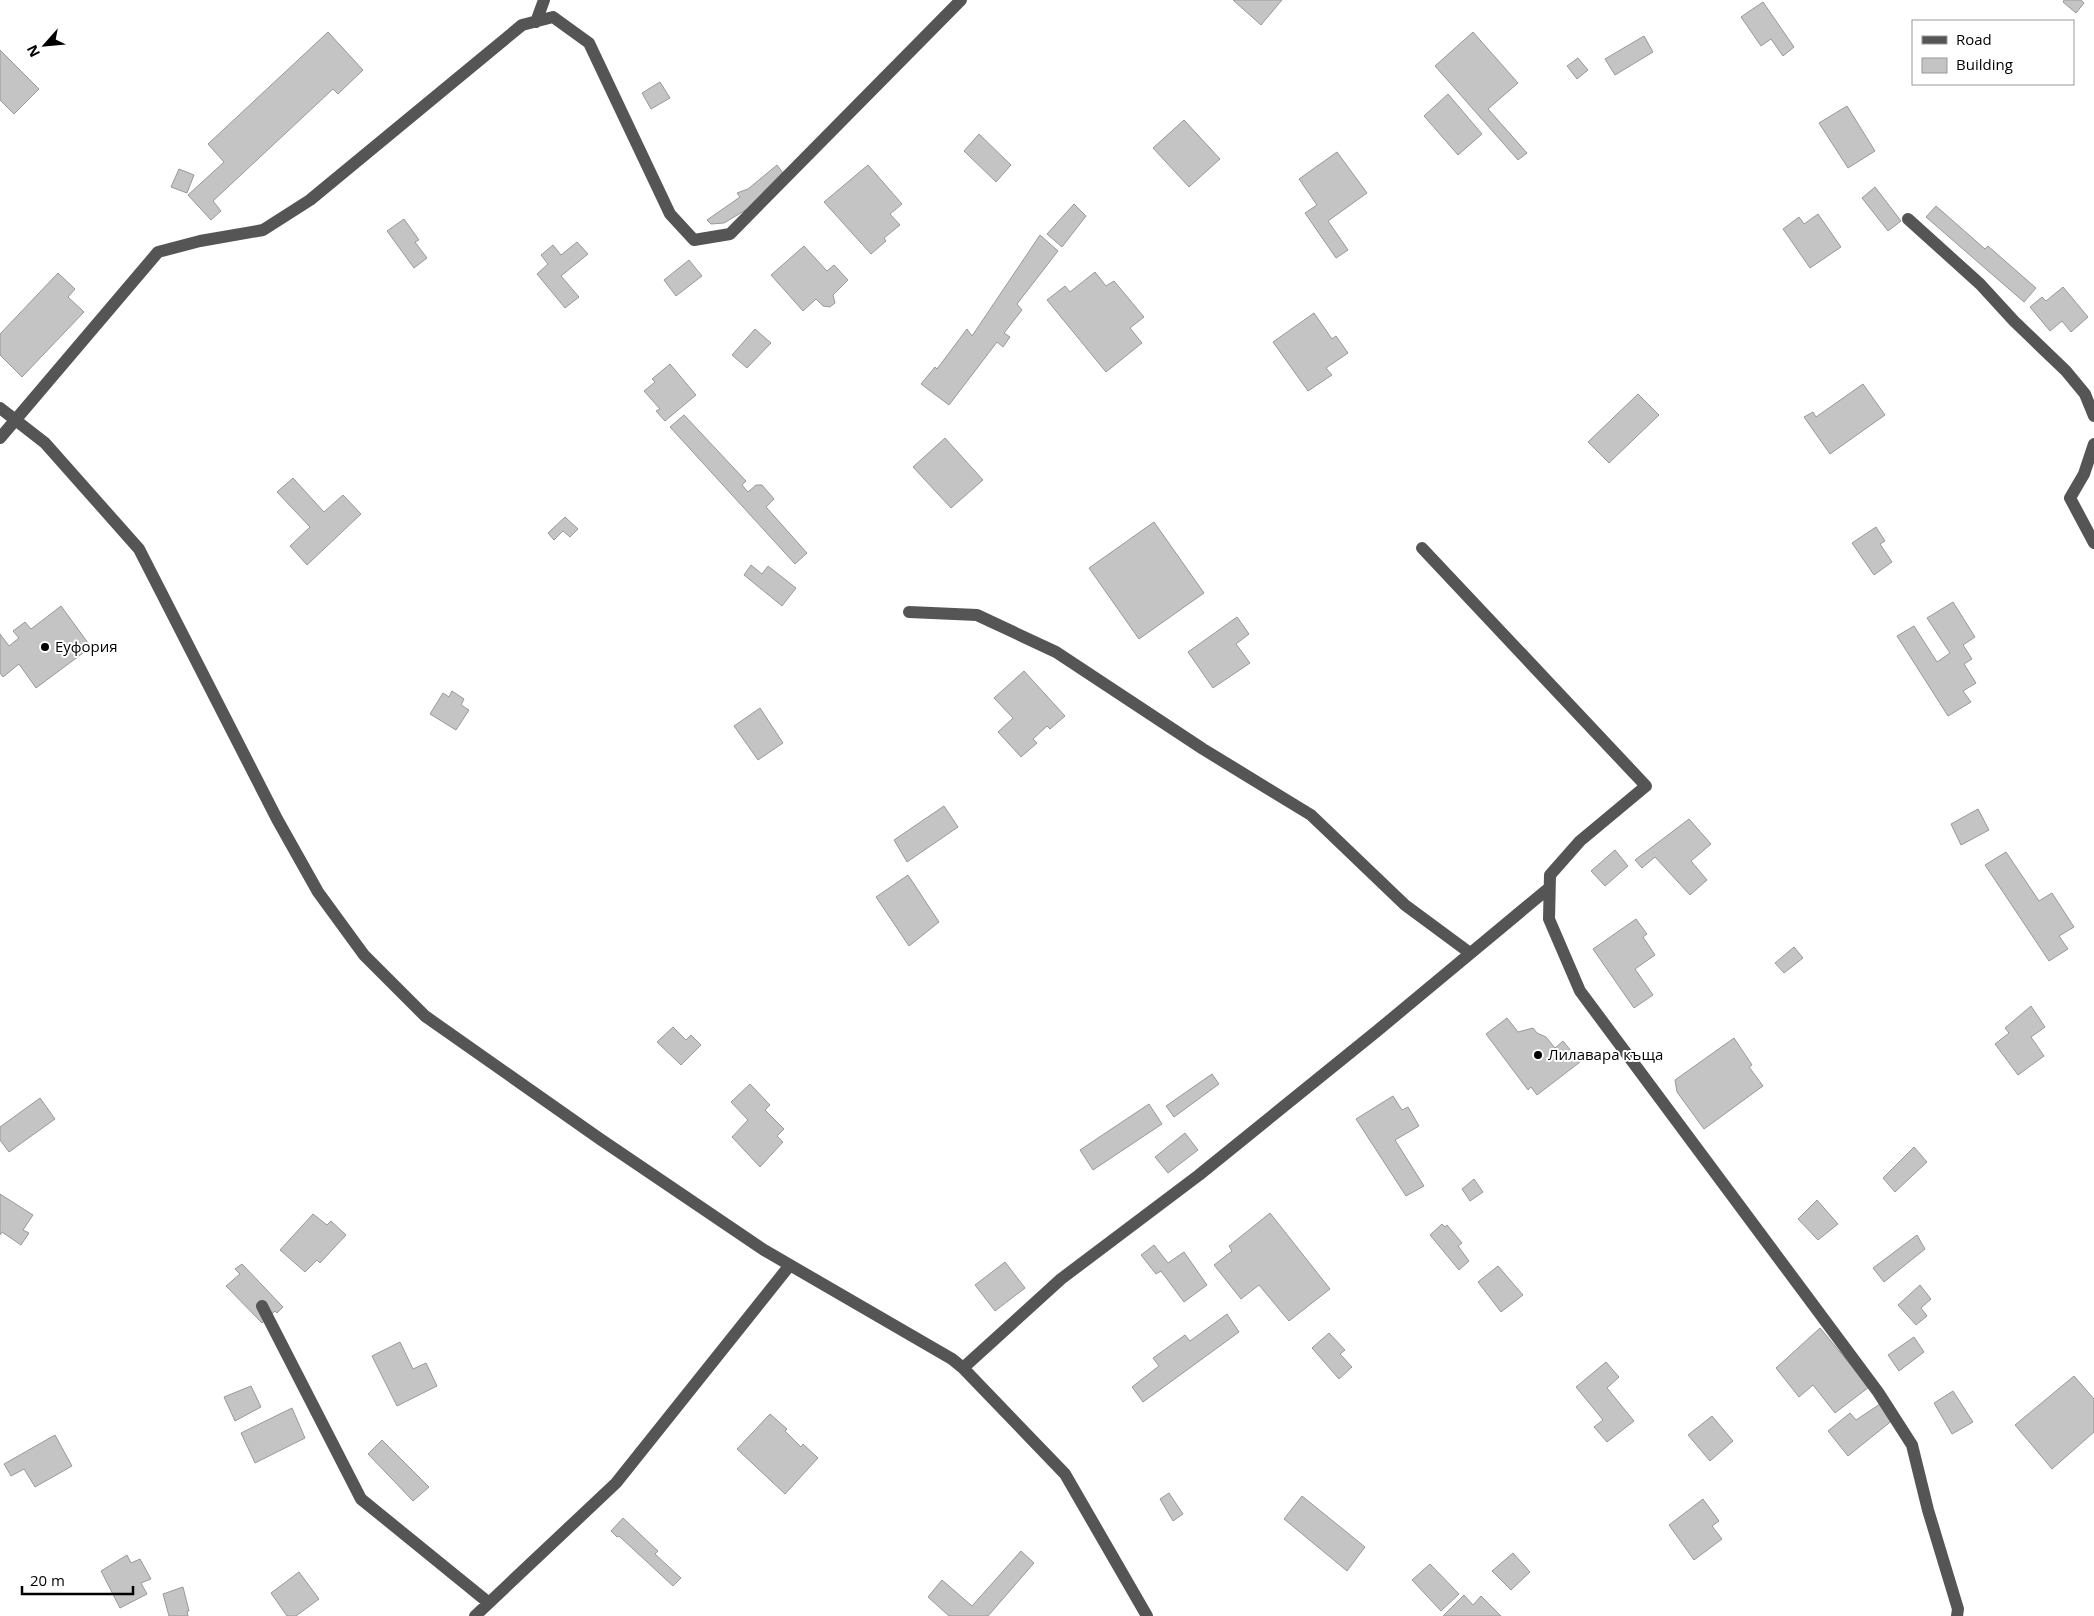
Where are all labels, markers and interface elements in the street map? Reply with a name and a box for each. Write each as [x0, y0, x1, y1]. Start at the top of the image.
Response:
north arrow [20, 20, 70, 70]
legend [1912, 20, 2074, 85]
text: Road [1956, 29, 1992, 49]
text: N [22, 42, 44, 61]
text: Building [1956, 54, 2013, 74]
place label: Еуфория [55, 636, 118, 656]
marker: Еуфория [39, 641, 51, 653]
place label: Лилавара къща [1548, 1044, 1663, 1064]
marker: Лилавара къща [1532, 1049, 1544, 1061]
scale bar [22, 1564, 134, 1596]
text: 20 m [30, 1570, 65, 1590]

